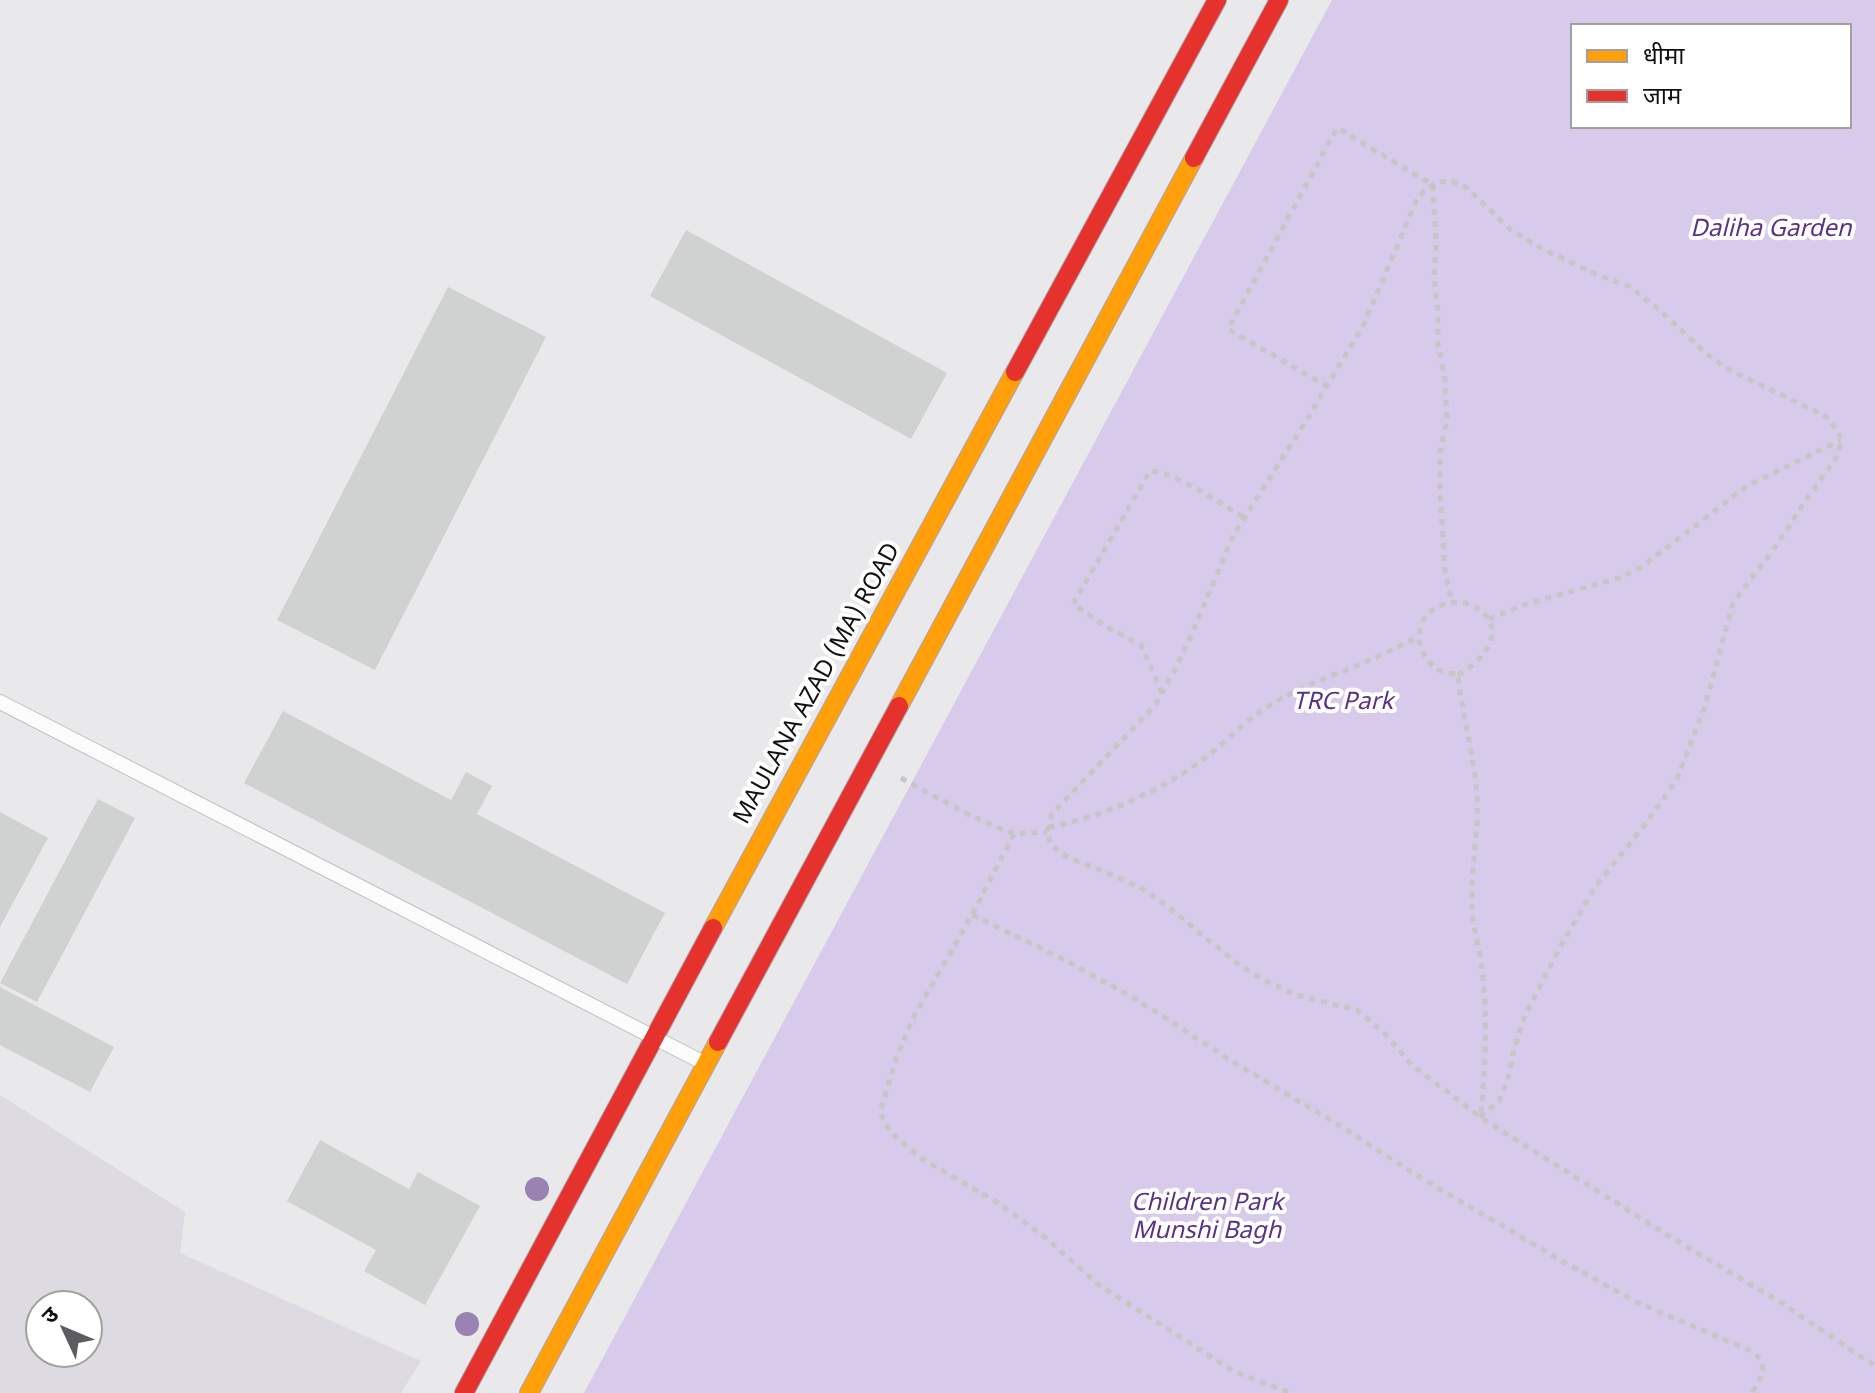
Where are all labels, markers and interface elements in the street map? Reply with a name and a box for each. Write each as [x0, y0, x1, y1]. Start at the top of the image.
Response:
legend [1571, 24, 1851, 128]
text: धीमा [1643, 42, 1685, 74]
text: जाम [1643, 82, 1682, 114]
park label: Daliha Garden [1690, 214, 1853, 246]
street label: MAULANA AZAD (MA) ROAD [727, 538, 909, 830]
park label: TRC Park [1293, 687, 1396, 719]
park label: Children Park Munshi Bagh [1131, 1188, 1286, 1248]
north arrow [24, 1289, 104, 1369]
text: उ [37, 1301, 67, 1332]

